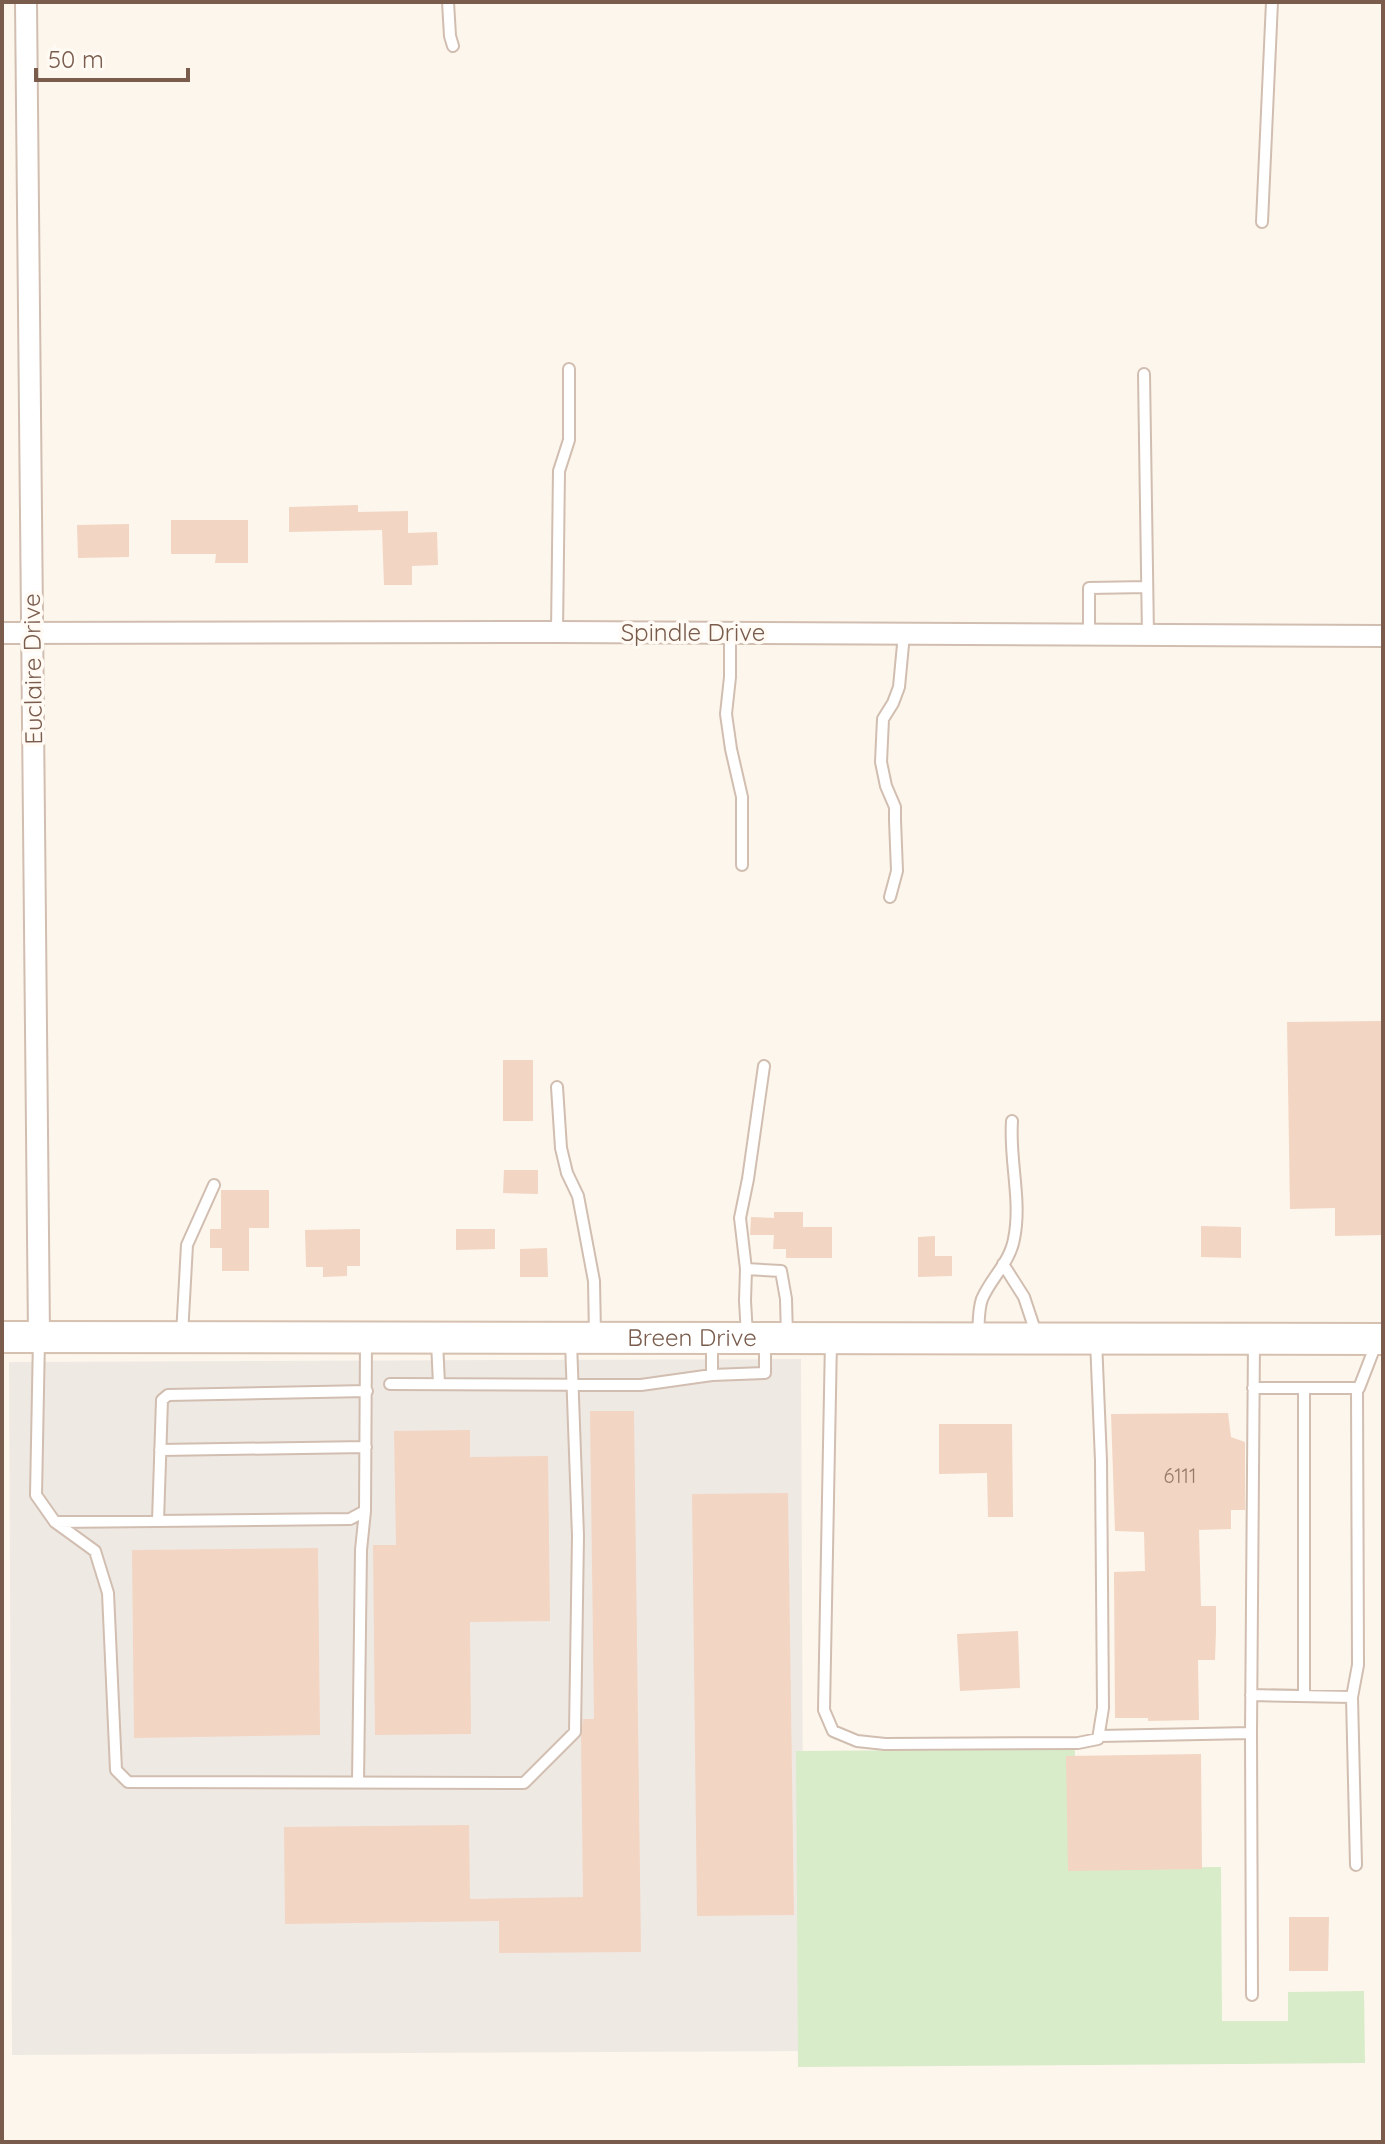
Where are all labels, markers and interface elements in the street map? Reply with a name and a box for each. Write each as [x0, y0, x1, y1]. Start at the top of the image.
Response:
scale bar [36, 32, 188, 82]
text: 50 m [48, 44, 104, 74]
street label: Euclaire Drive [16, 593, 48, 745]
street label: Spindle Drive [621, 617, 765, 647]
street label: Breen Drive [627, 1322, 757, 1352]
house number: 6111 [1164, 1463, 1196, 1488]

